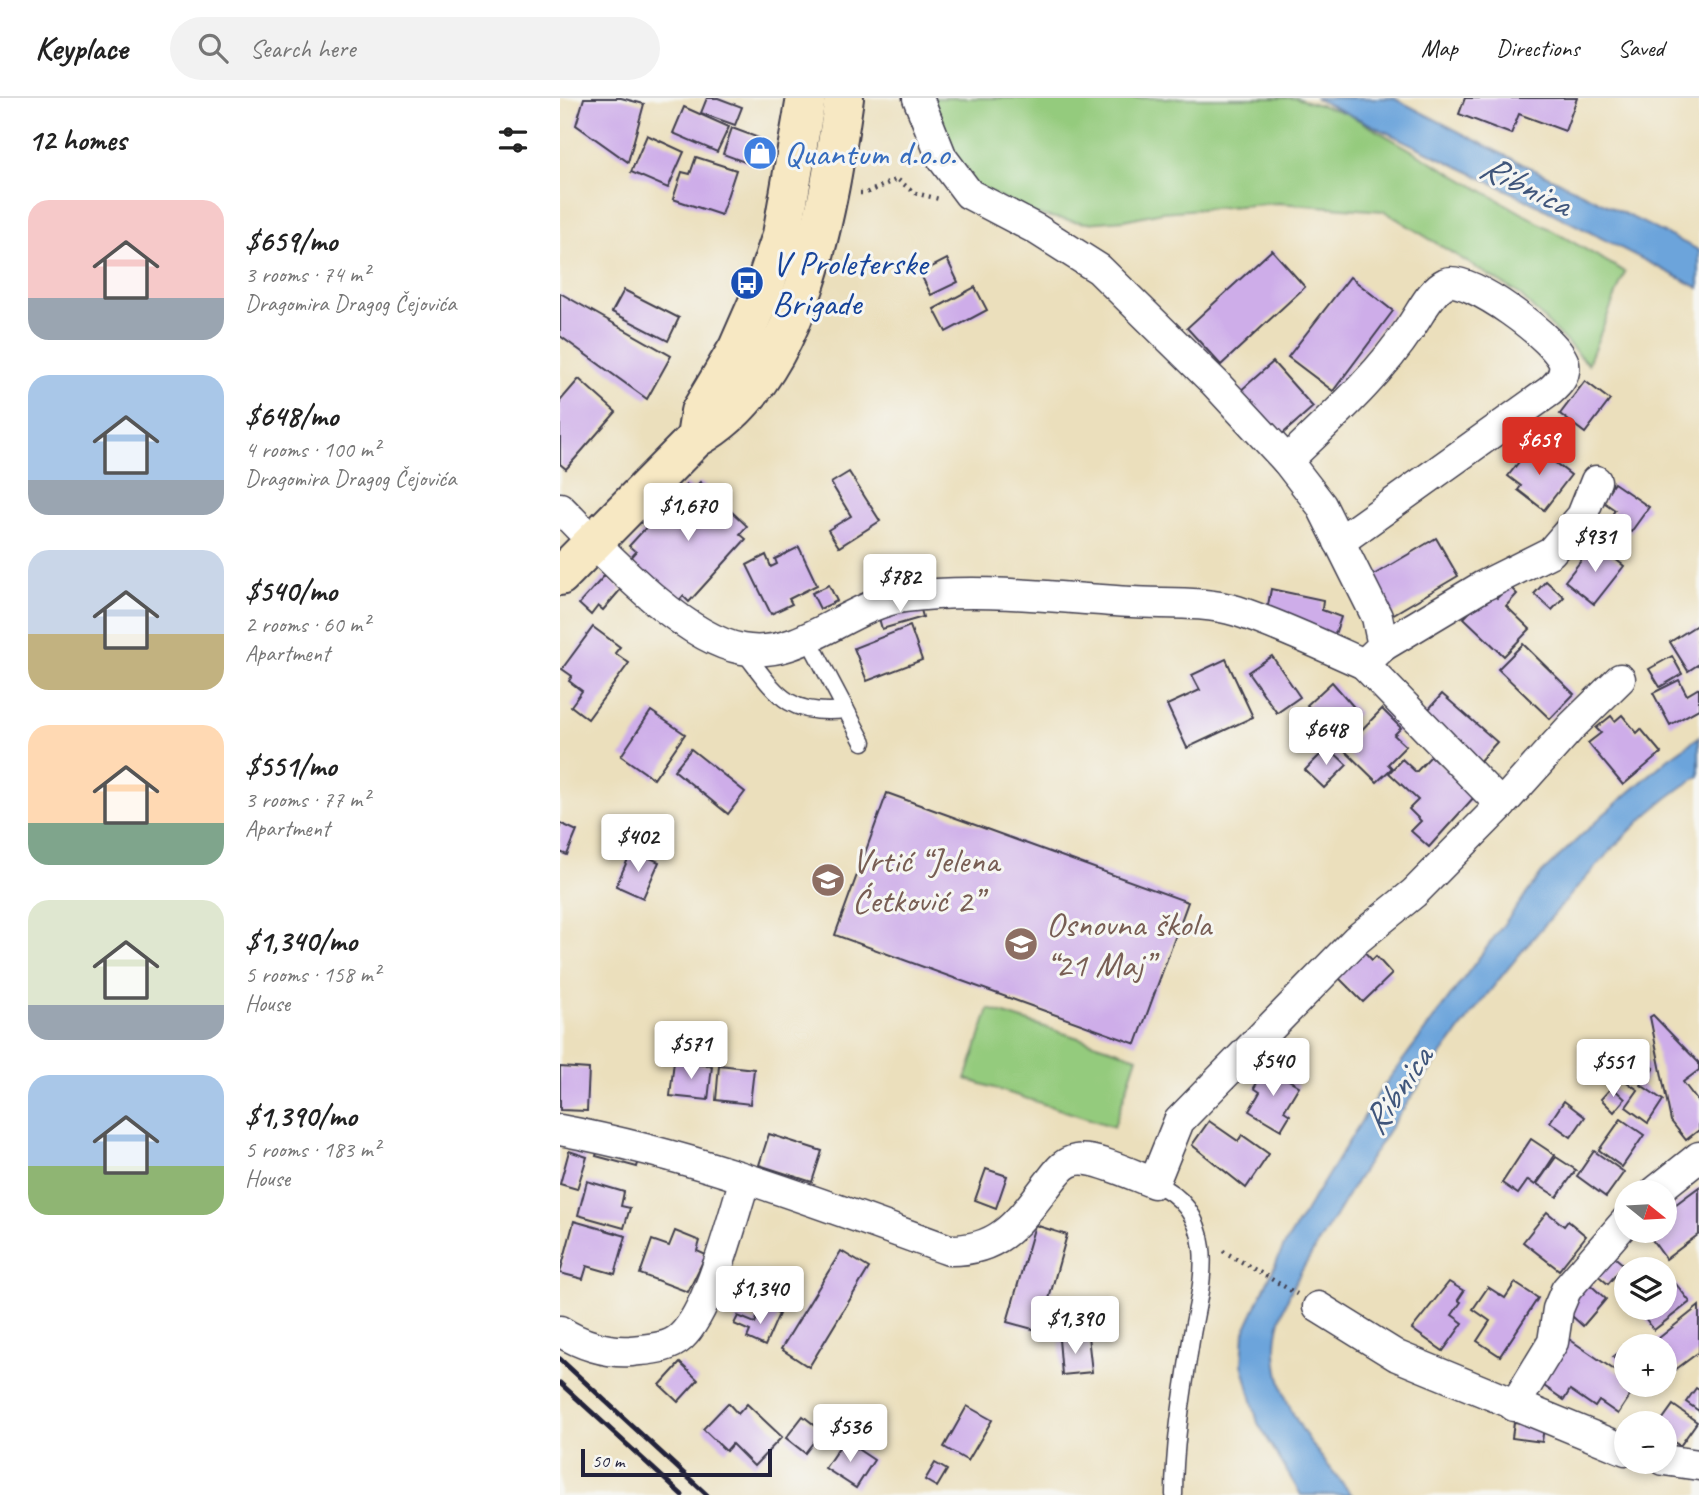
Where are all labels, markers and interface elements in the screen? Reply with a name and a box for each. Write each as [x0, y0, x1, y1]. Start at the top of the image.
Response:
search box [170, 17, 660, 80]
text: Keyplace [35, 27, 128, 69]
icon: search [194, 29, 232, 67]
text: Search here [250, 32, 356, 65]
text: Map [1421, 33, 1458, 63]
text: Directions [1496, 33, 1579, 63]
text: Saved [1617, 33, 1664, 63]
text: 12 homes [28, 121, 126, 159]
icon: filters [494, 121, 532, 159]
place label: Quantum d.o.o. [784, 131, 956, 176]
shop icon: Quantum d.o.o. [741, 134, 779, 172]
water label: Ribnica [1473, 142, 1582, 228]
text: $659/mo [245, 222, 337, 260]
icon: home [84, 228, 168, 312]
place label: V Proleterske Brigade [772, 241, 930, 326]
text: 3 rooms · 74 m² [245, 260, 369, 289]
bus stop icon: V Proleterske Brigade [728, 264, 766, 302]
text: Dragomira Dragog Čejovića [245, 289, 456, 318]
text: $648/mo [245, 397, 338, 435]
icon: home [84, 403, 168, 487]
pin: $659 [1498, 418, 1580, 477]
text: $659 [1518, 425, 1560, 454]
text: 4 rooms · 100 m² [245, 435, 380, 464]
text: Dragomira Dragog Čejovića [245, 464, 456, 493]
pin: $1,670 [631, 484, 745, 543]
text: $1,670 [660, 491, 716, 520]
pin: $931 [1554, 514, 1636, 574]
text: $931 [1574, 522, 1616, 551]
pin: $782 [859, 554, 941, 614]
text: $782 [879, 562, 921, 591]
text: $540/mo [245, 572, 337, 610]
icon: home [84, 578, 168, 662]
text: 2 rooms · 60 m² [245, 610, 369, 639]
text: Apartment [245, 639, 330, 668]
pin: $648 [1285, 708, 1367, 767]
text: $648 [1305, 715, 1347, 744]
text: $551/mo [245, 747, 336, 785]
icon: home [84, 753, 168, 837]
text: 3 rooms · 77 m² [245, 785, 369, 814]
text: Apartment [245, 814, 330, 843]
pin: $402 [597, 814, 679, 874]
text: $402 [617, 822, 659, 851]
place label: Vrtić “Jelena Ćetković 2” [852, 838, 1002, 923]
school or university icon: Vrtić “Jelena Ćetković 2” [809, 861, 847, 899]
place label: Osnovna škola “21 Maj” [1046, 902, 1213, 987]
text: $1,340/mo [245, 922, 357, 960]
school or university icon: Osnovna škola “21 Maj” [1002, 925, 1040, 963]
icon: home [84, 928, 168, 1012]
text: 5 rooms · 158 m² [245, 960, 380, 989]
text: House [245, 989, 290, 1018]
pin: $571 [650, 1021, 732, 1081]
text: $571 [671, 1029, 711, 1058]
water label: Ribnica [1350, 1034, 1445, 1143]
pin: $540 [1232, 1038, 1314, 1098]
pin: $551 [1572, 1040, 1654, 1099]
text: $540 [1252, 1046, 1294, 1075]
text: $551 [1593, 1047, 1633, 1076]
text: $1,390/mo [245, 1097, 357, 1135]
icon: home [84, 1103, 168, 1187]
text: 5 rooms · 183 m² [245, 1135, 380, 1164]
text: House [245, 1164, 290, 1193]
north arrow [1614, 1180, 1676, 1242]
map controls [1614, 1180, 1677, 1474]
button: layers [1614, 1257, 1677, 1320]
pin: $1,340 [703, 1266, 817, 1326]
text: $1,340 [732, 1274, 788, 1303]
pin: $1,390 [1018, 1296, 1132, 1356]
text: $1,390 [1047, 1304, 1103, 1333]
button: + [1614, 1334, 1677, 1397]
pin: $536 [809, 1404, 891, 1464]
button: − [1614, 1411, 1677, 1474]
text: $536 [829, 1412, 871, 1441]
scale bar [581, 1446, 772, 1478]
text: 50 m [592, 1449, 624, 1473]

